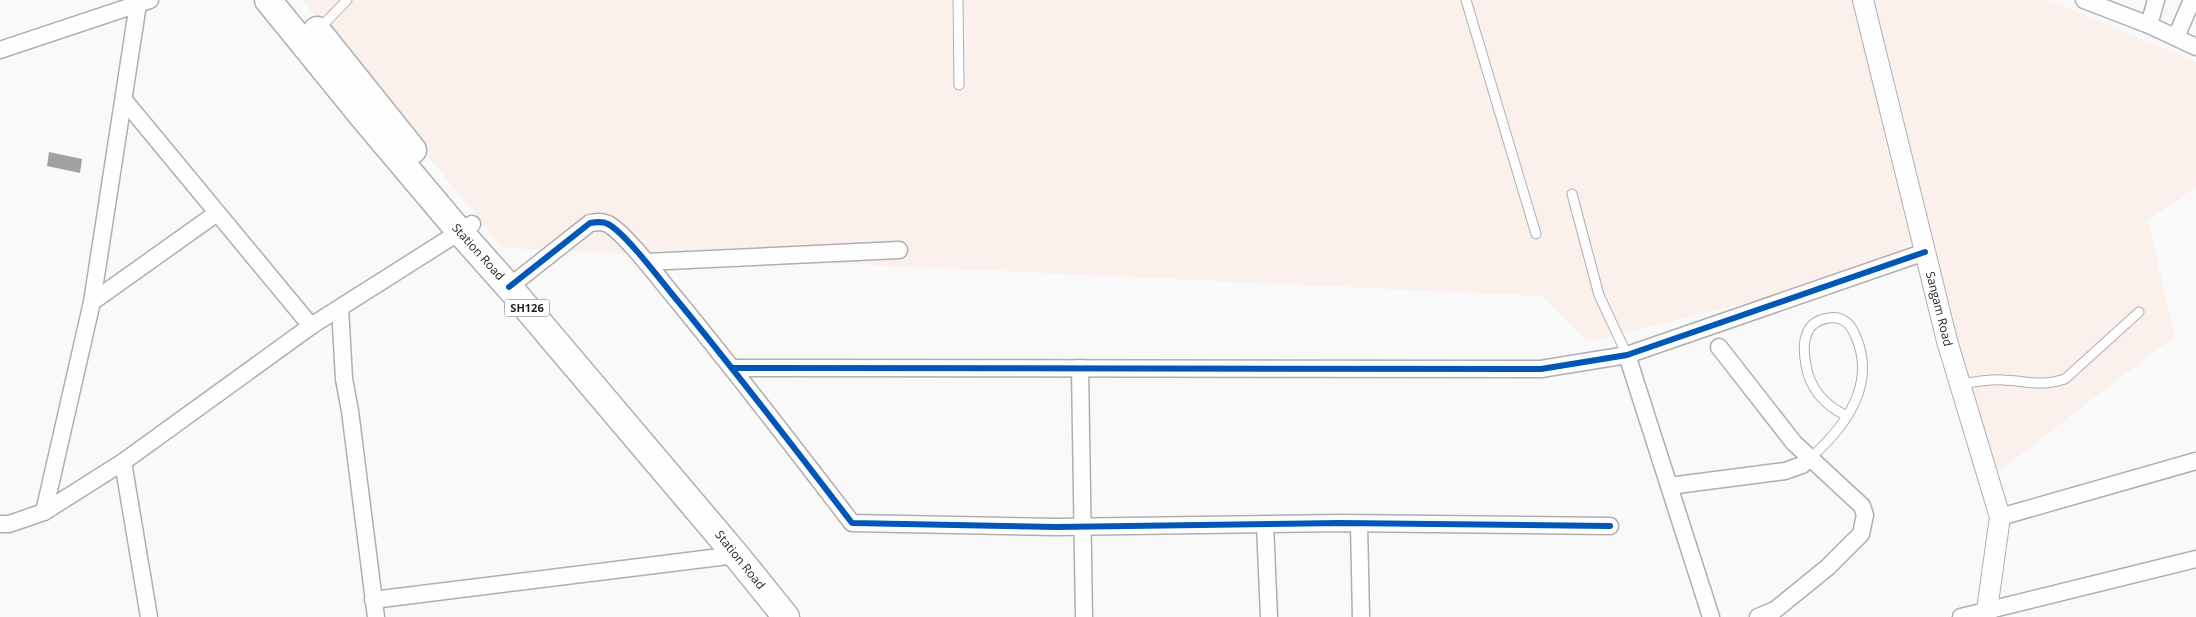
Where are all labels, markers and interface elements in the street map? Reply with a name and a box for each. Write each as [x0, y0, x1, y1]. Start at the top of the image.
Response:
street label: Station Road [448, 220, 508, 284]
street label: Sangam Road [1922, 270, 1957, 348]
road number: SH126 [504, 300, 550, 316]
street label: Station Road [711, 527, 769, 593]

